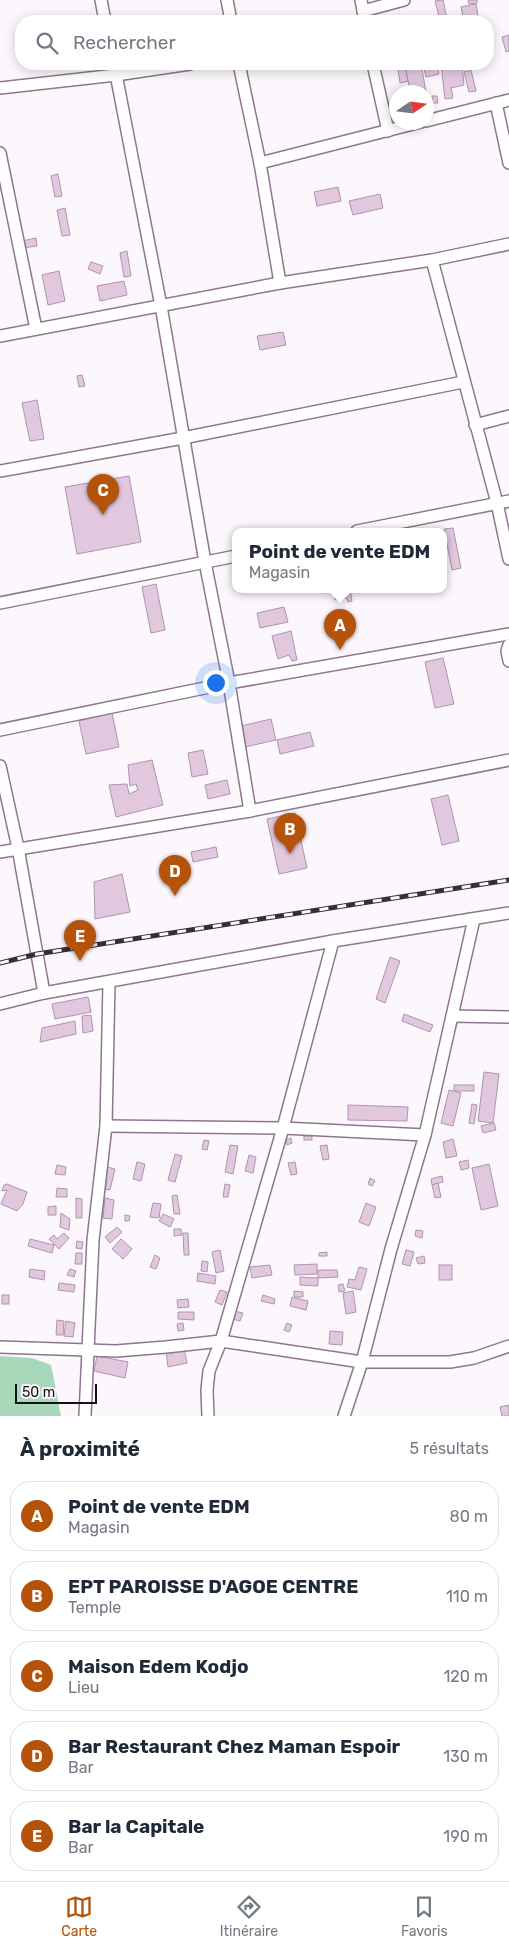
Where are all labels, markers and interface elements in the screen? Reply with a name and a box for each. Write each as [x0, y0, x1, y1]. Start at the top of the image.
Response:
search box [15, 15, 494, 70]
icon: search [33, 29, 61, 57]
text: Rechercher [73, 31, 176, 54]
north arrow [389, 85, 434, 130]
pin: C [87, 474, 119, 515]
popup [232, 528, 447, 593]
text: Point de vente EDM [249, 540, 430, 563]
text: Magasin [249, 563, 310, 582]
pin: A [324, 609, 356, 650]
your location [203, 670, 229, 696]
pin: B [274, 813, 306, 854]
pin: D [159, 855, 191, 896]
pin: E [64, 920, 96, 961]
scale bar [15, 1381, 98, 1404]
text: 50 m [22, 1384, 55, 1401]
text: À proximité [20, 1436, 140, 1461]
text: 5 résultats [410, 1439, 489, 1458]
text: Point de vente EDM [68, 1495, 250, 1518]
text: A [31, 1507, 43, 1526]
text: 80 m [450, 1507, 488, 1526]
text: Magasin [68, 1518, 130, 1537]
text: EPT PAROISSE D'AGOE CENTRE [68, 1575, 358, 1598]
text: B [31, 1587, 43, 1606]
text: 110 m [446, 1587, 488, 1606]
text: Temple [68, 1598, 121, 1617]
text: Maison Edem Kodjo [68, 1655, 249, 1678]
text: C [31, 1667, 43, 1686]
text: 120 m [443, 1667, 488, 1686]
text: Lieu [68, 1678, 99, 1697]
text: Bar Restaurant Chez Maman Espoir [68, 1735, 400, 1758]
text: D [31, 1747, 43, 1766]
text: 130 m [443, 1747, 488, 1766]
text: Bar [68, 1758, 94, 1777]
text: Bar la Capitale [68, 1815, 204, 1838]
text: E [32, 1827, 42, 1846]
text: 190 m [443, 1827, 488, 1846]
text: Bar [68, 1838, 94, 1857]
tab: Carte [61, 1893, 97, 1940]
tab: Itinéraire [220, 1893, 278, 1940]
tab: Favoris [401, 1893, 448, 1940]

